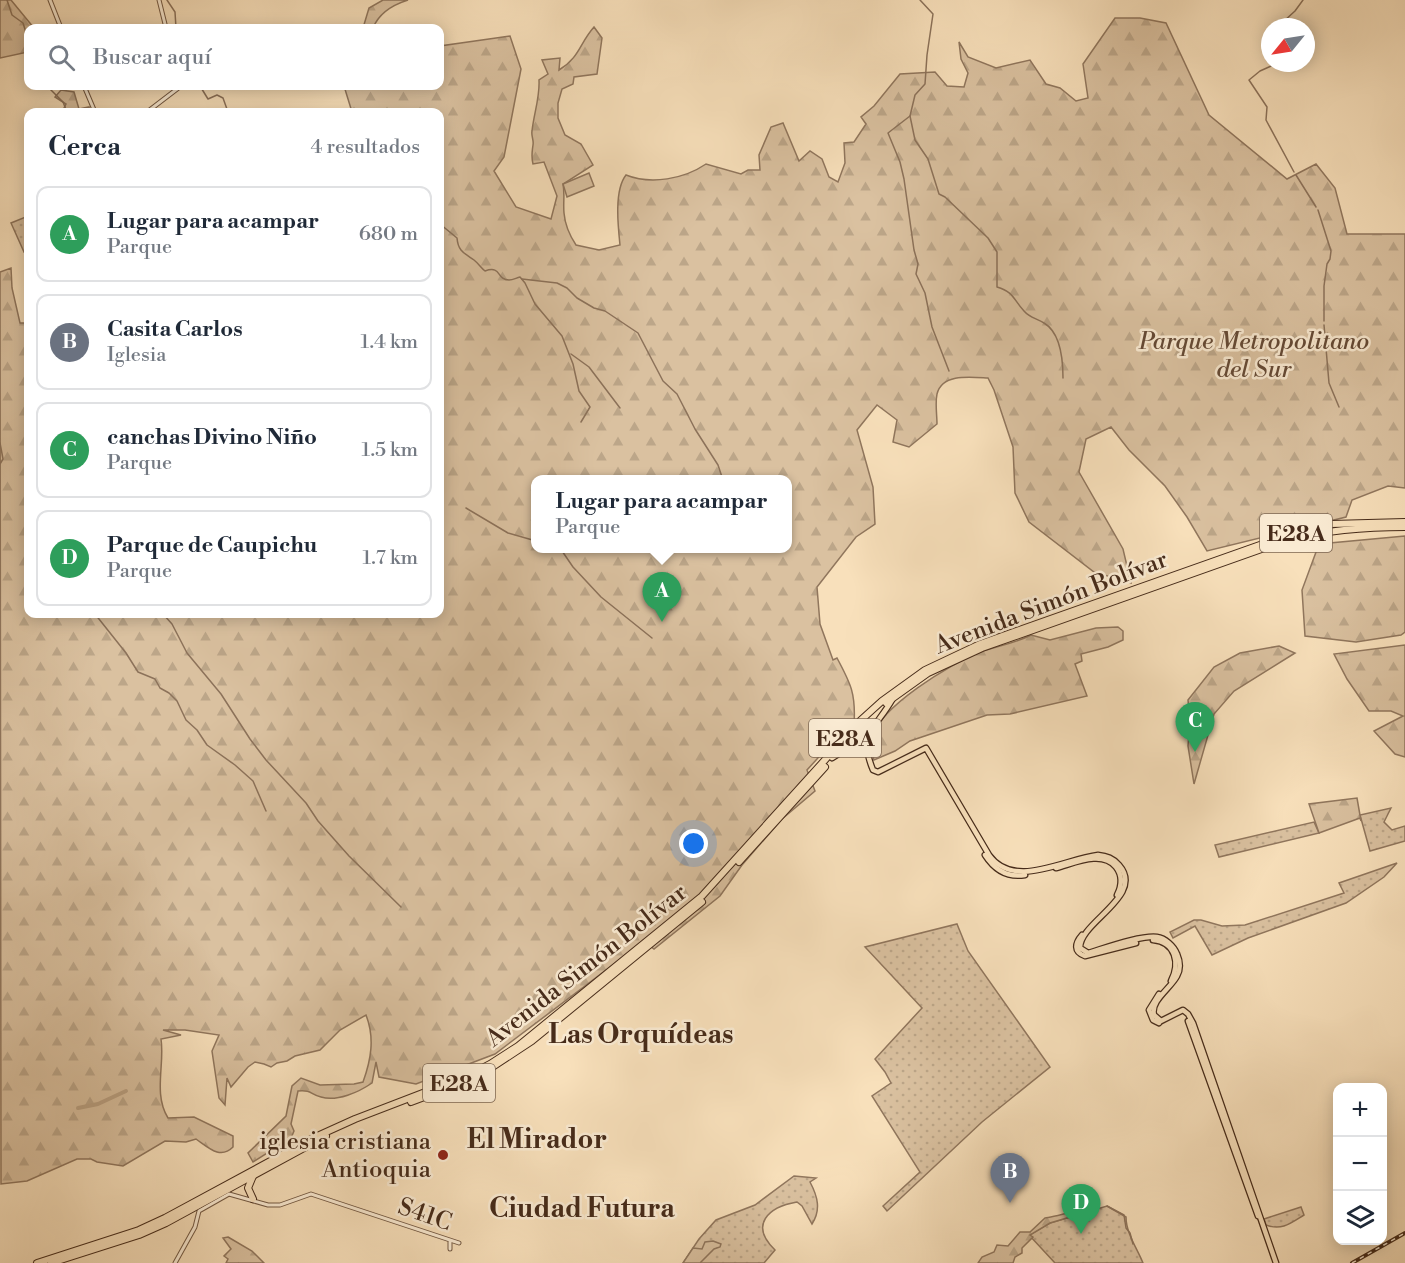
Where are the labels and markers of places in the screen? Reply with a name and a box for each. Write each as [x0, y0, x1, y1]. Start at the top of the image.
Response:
pin: A [642, 572, 682, 622]
pin: C [1176, 702, 1214, 752]
place label: iglesia cristiana Antioquia [259, 1127, 432, 1185]
marker: iglesia cristiana Antioquia [436, 1148, 450, 1162]
pin: B [990, 1154, 1030, 1203]
pin: D [1062, 1184, 1100, 1234]

